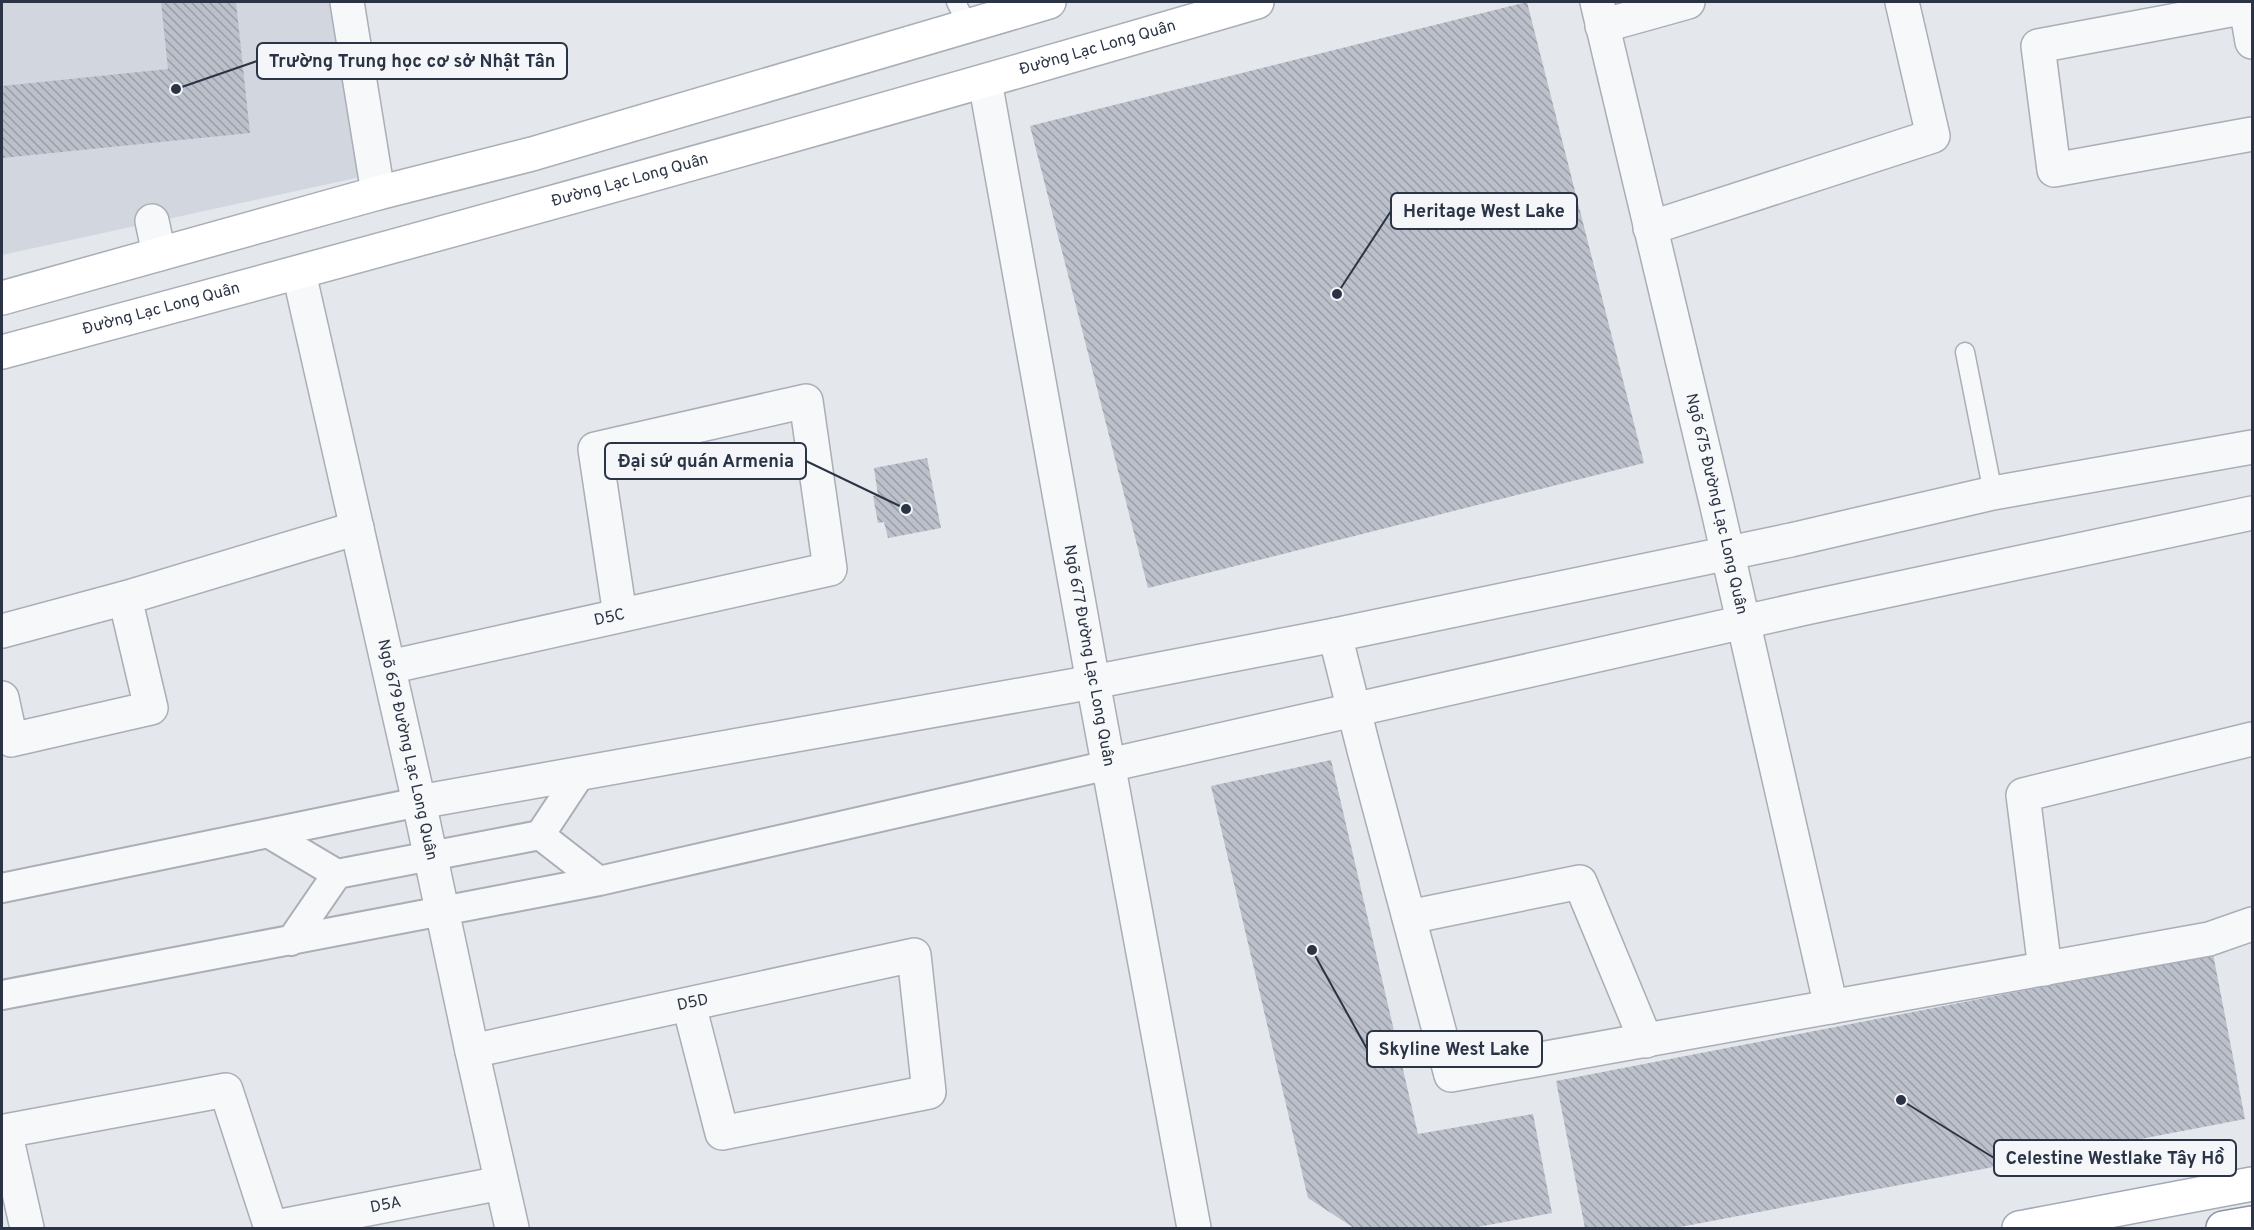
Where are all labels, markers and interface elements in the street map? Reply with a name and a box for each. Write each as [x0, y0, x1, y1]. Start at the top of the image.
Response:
street label: Đường Lạc Long Quân [1017, 16, 1178, 80]
callout: Trường Trung học cơ sở Nhật Tân [257, 43, 567, 79]
text: Trường Trung học cơ sở Nhật Tân [269, 51, 555, 74]
street label: Đường Lạc Long Quân [549, 149, 711, 212]
callout: Heritage West Lake [1391, 193, 1577, 229]
text: Heritage West Lake [1403, 201, 1565, 224]
street label: Đường Lạc Long Quân [80, 278, 242, 340]
street label: Ngõ 675 Đường Lạc Long Quân [1681, 392, 1751, 617]
callout: Đại sứ quán Armenia [605, 443, 806, 479]
text: Đại sứ quán Armenia [618, 451, 794, 474]
street label: Ngõ 677 Đường Lạc Long Quân [1059, 543, 1118, 768]
street label: D5C [592, 605, 627, 631]
street label: Ngõ 679 Đường Lạc Long Quân [372, 637, 441, 862]
street label: D5D [675, 990, 711, 1016]
callout: Skyline West Lake [1367, 1031, 1542, 1067]
text: Skyline West Lake [1378, 1039, 1530, 1062]
callout: Celestine Westlake Tây Hồ [1994, 1140, 2236, 1176]
text: Celestine Westlake Tây Hồ [2006, 1147, 2225, 1171]
street label: D5A [368, 1193, 403, 1218]

